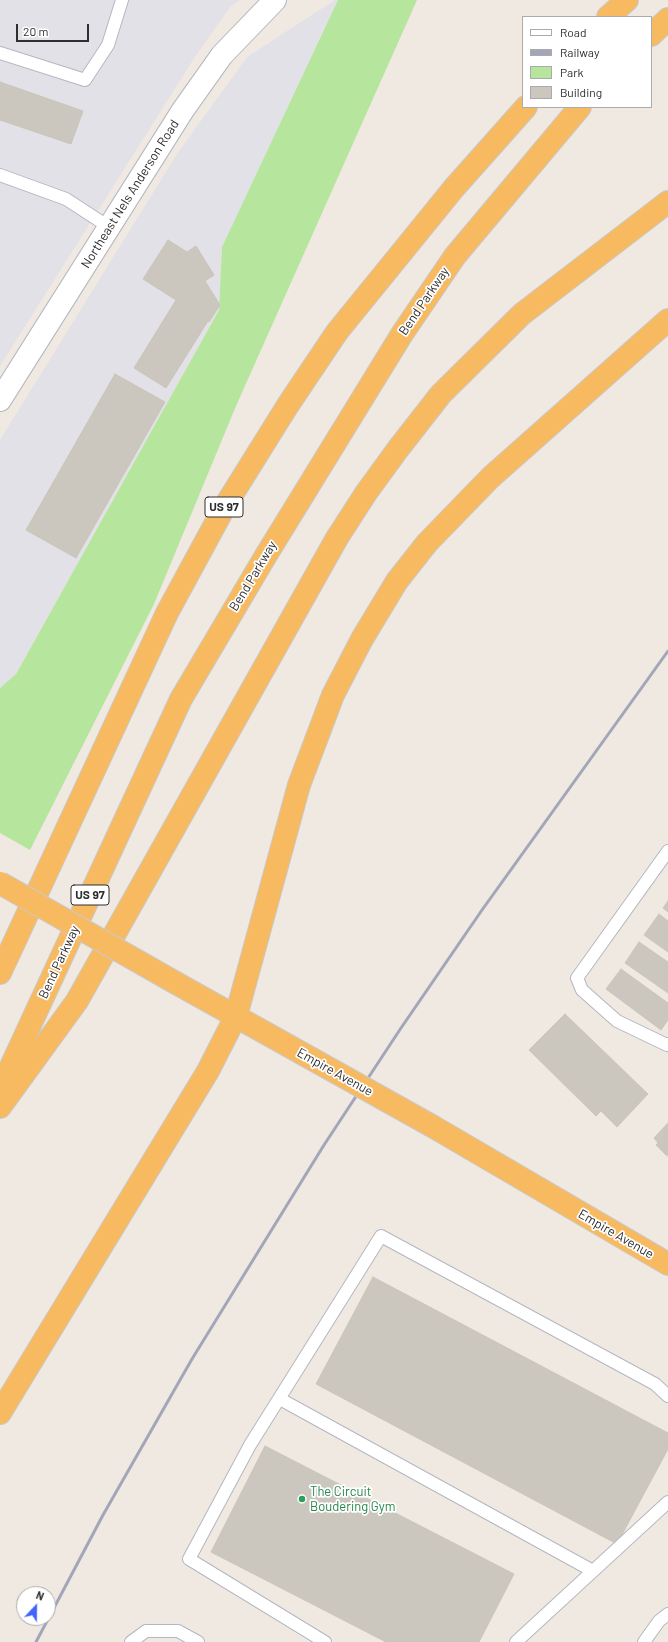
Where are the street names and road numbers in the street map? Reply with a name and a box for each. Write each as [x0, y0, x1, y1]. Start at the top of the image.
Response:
street label: Northeast Nels Anderson Road [78, 117, 182, 271]
street label: Bend Parkway [395, 264, 453, 338]
road number: US 97 [205, 497, 243, 517]
street label: Bend Parkway [226, 538, 280, 614]
road number: US 97 [71, 885, 109, 905]
street label: Bend Parkway [35, 923, 83, 1001]
street label: Empire Avenue [294, 1045, 376, 1099]
street label: Empire Avenue [575, 1206, 657, 1262]

